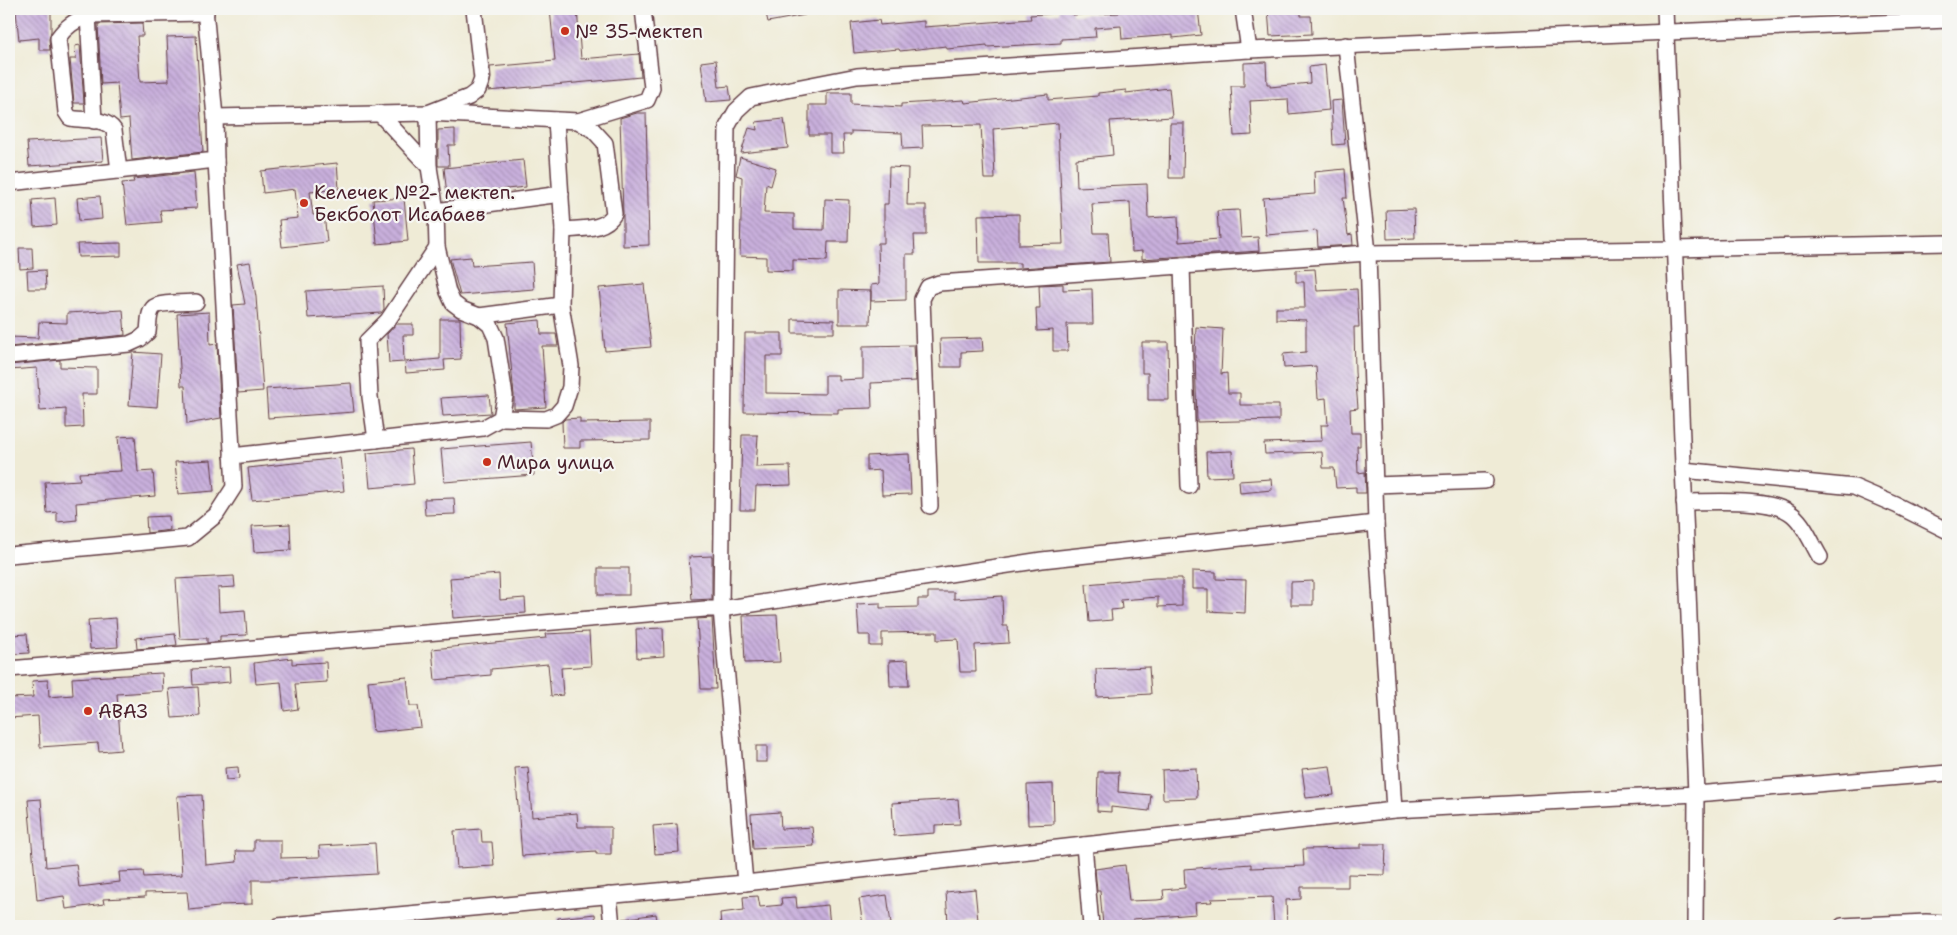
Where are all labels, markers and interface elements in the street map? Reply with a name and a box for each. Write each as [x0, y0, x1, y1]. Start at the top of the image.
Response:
place label: № 35-мектеп [575, 19, 703, 44]
marker: № 35-мектеп [559, 25, 571, 37]
place label: Келечек №2- мектеп. Бекболот Исабаев [314, 180, 515, 227]
marker: Келечек №2- мектеп. Бекболот Исабаев [298, 197, 310, 209]
place label: Мира улица [497, 450, 614, 475]
marker: Мира улица [481, 456, 493, 468]
place label: АВАЗ [98, 699, 148, 724]
marker: АВАЗ [82, 705, 94, 717]

